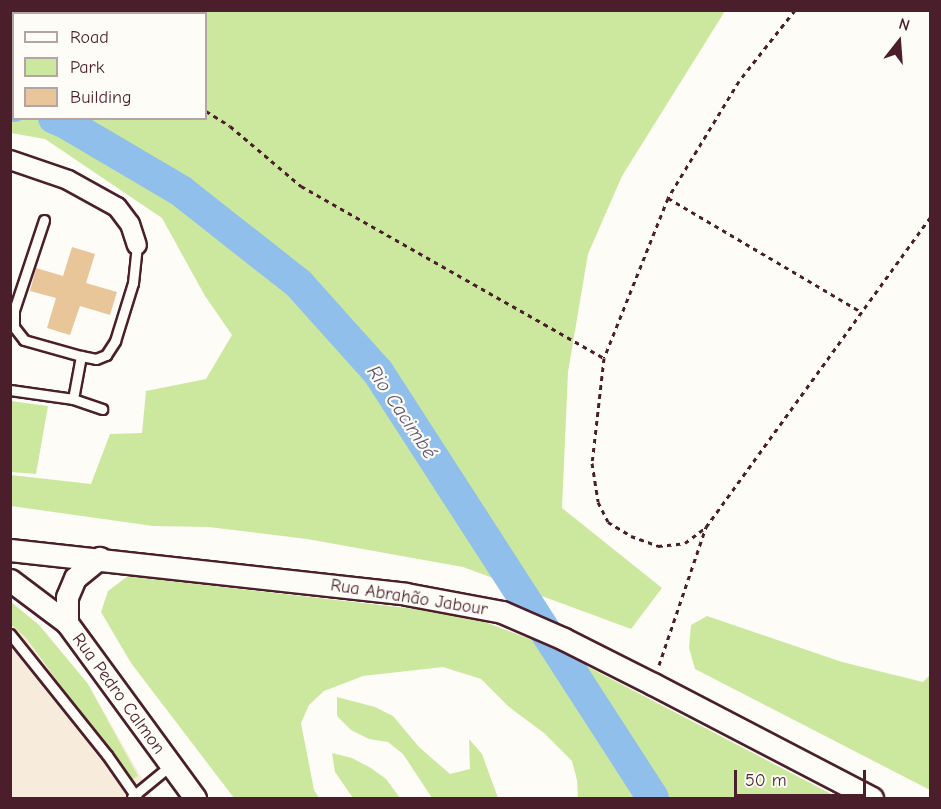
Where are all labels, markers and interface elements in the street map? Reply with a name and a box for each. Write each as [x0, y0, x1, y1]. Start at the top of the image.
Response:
legend [12, 12, 207, 120]
north arrow [869, 12, 929, 72]
text: N [897, 15, 912, 35]
text: Road [70, 27, 109, 48]
text: Park [70, 57, 104, 78]
text: Building [70, 87, 132, 108]
water label: Rio Cacimbé [362, 361, 442, 463]
street label: Rua Abrahão Jabour [329, 575, 489, 621]
street label: Rua Pedro Calmon [67, 629, 169, 759]
scale bar [737, 758, 869, 796]
text: 50 m [745, 770, 787, 791]

